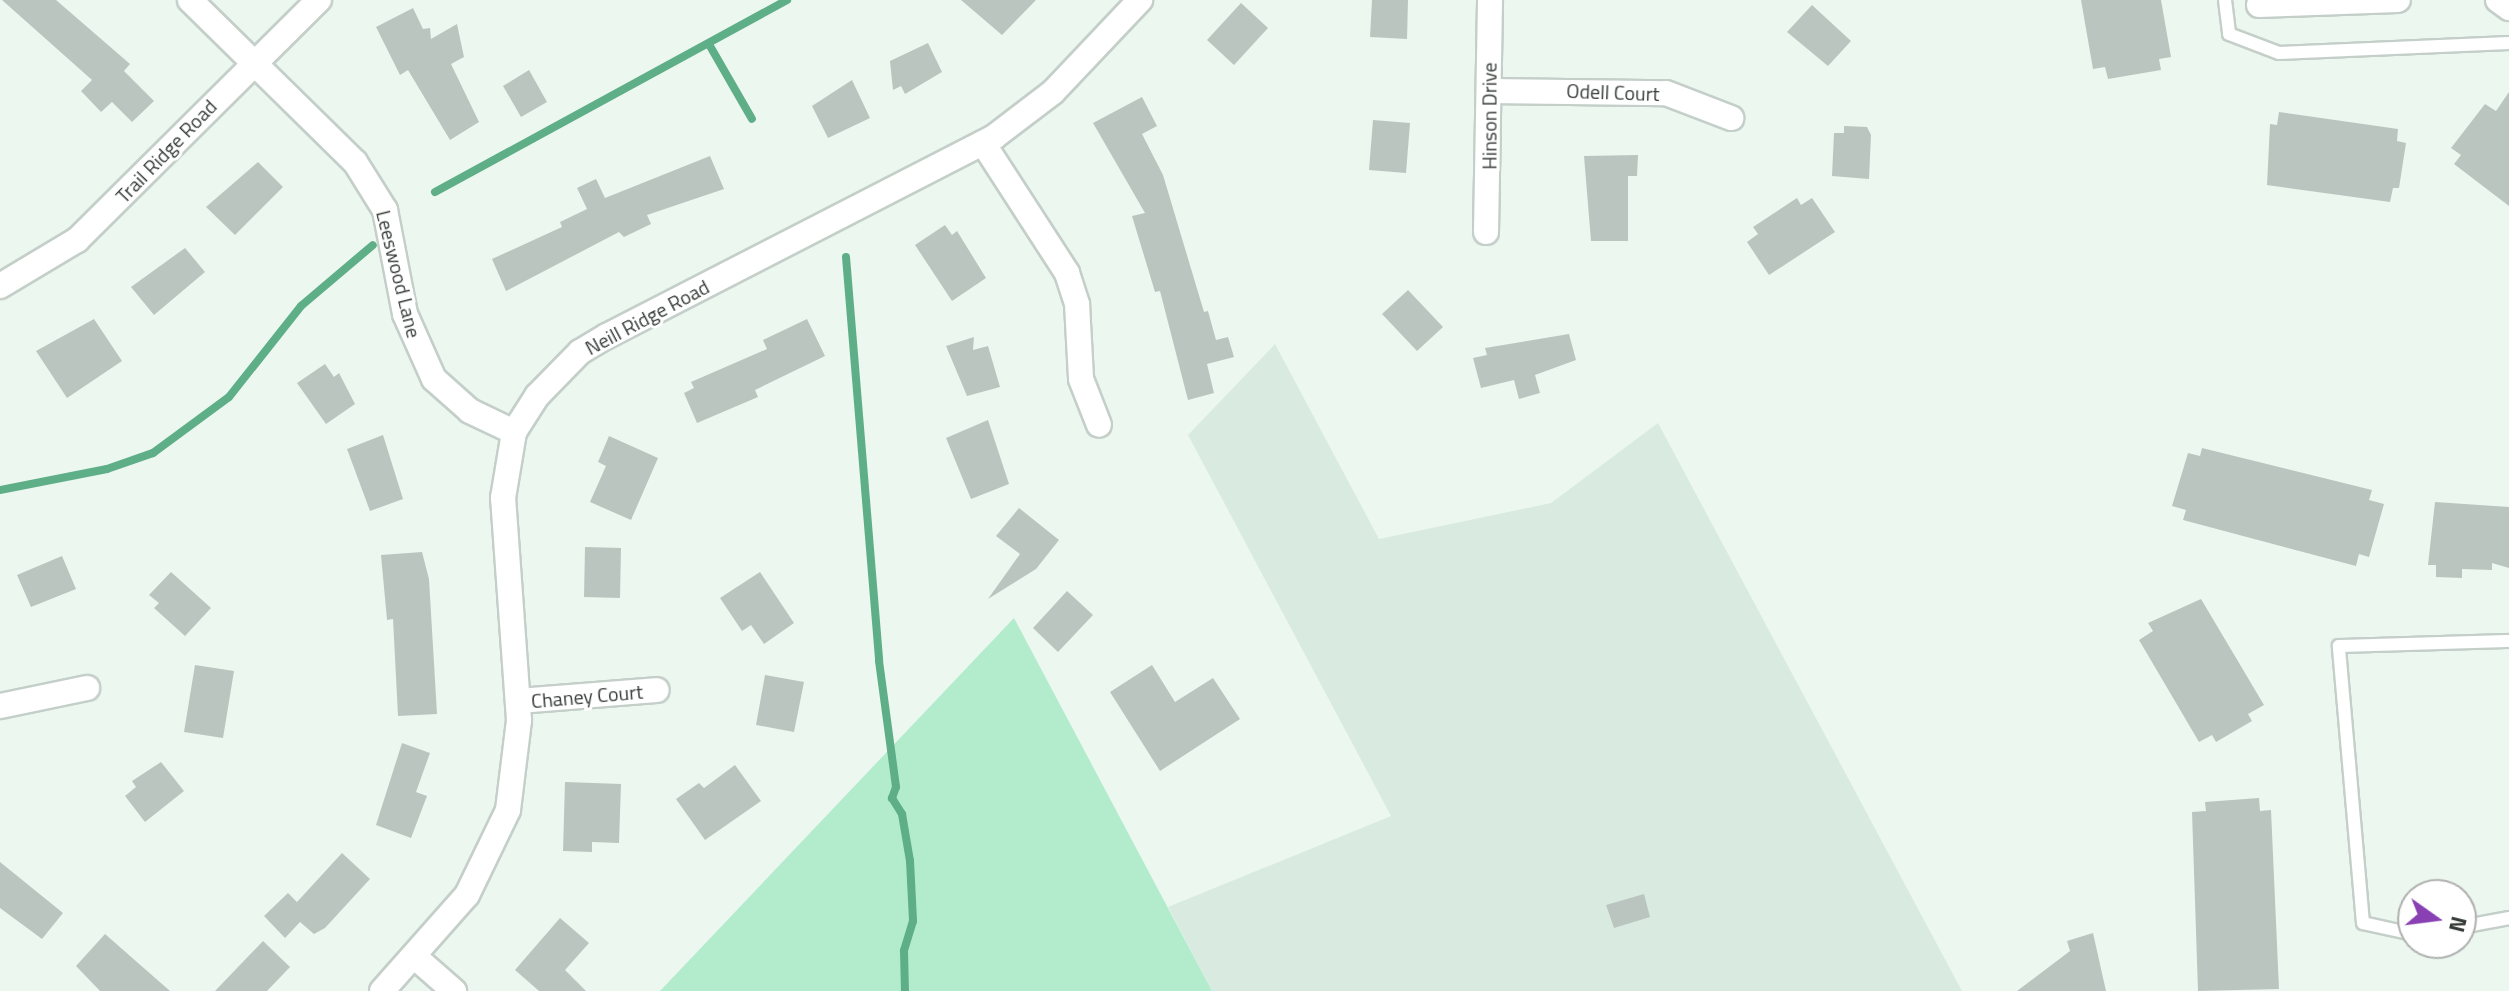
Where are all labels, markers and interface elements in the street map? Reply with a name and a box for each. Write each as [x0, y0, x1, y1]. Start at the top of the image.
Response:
street label: Hinson Drive [1477, 62, 1501, 170]
street label: Odell Court [1566, 78, 1660, 106]
street label: Trail Ridge Road [111, 94, 221, 208]
street label: Leeswood Lane [372, 208, 426, 340]
street label: Neill Ridge Road [581, 274, 713, 360]
street label: Chaney Court [530, 679, 644, 713]
north arrow [2397, 879, 2477, 959]
text: N [2440, 913, 2477, 936]

